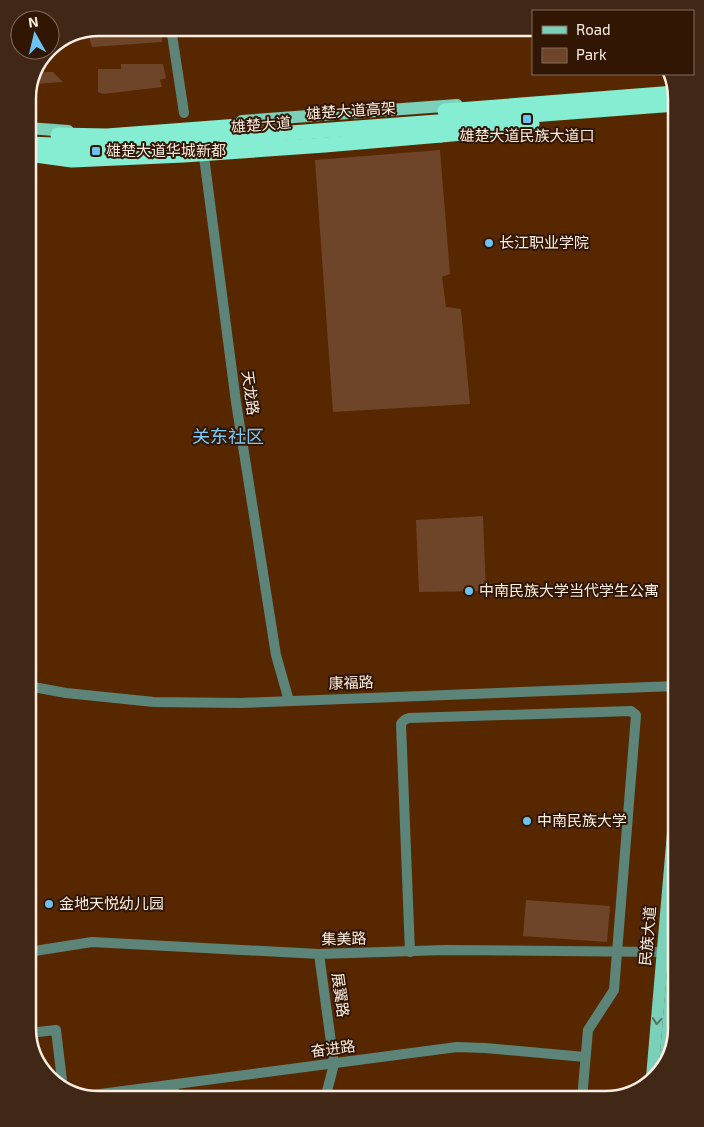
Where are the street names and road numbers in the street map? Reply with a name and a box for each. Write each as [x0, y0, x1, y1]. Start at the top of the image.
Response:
street label: 雄楚大道高架 [305, 98, 396, 122]
street label: 雄楚大道 [230, 112, 292, 136]
street label: 天龙路 [239, 369, 263, 416]
street label: 康福路 [328, 672, 374, 692]
street label: 民族大道 [635, 905, 659, 967]
street label: 集美路 [321, 929, 367, 947]
street label: 展翼路 [329, 971, 353, 1018]
street label: 奋进路 [309, 1036, 356, 1060]

